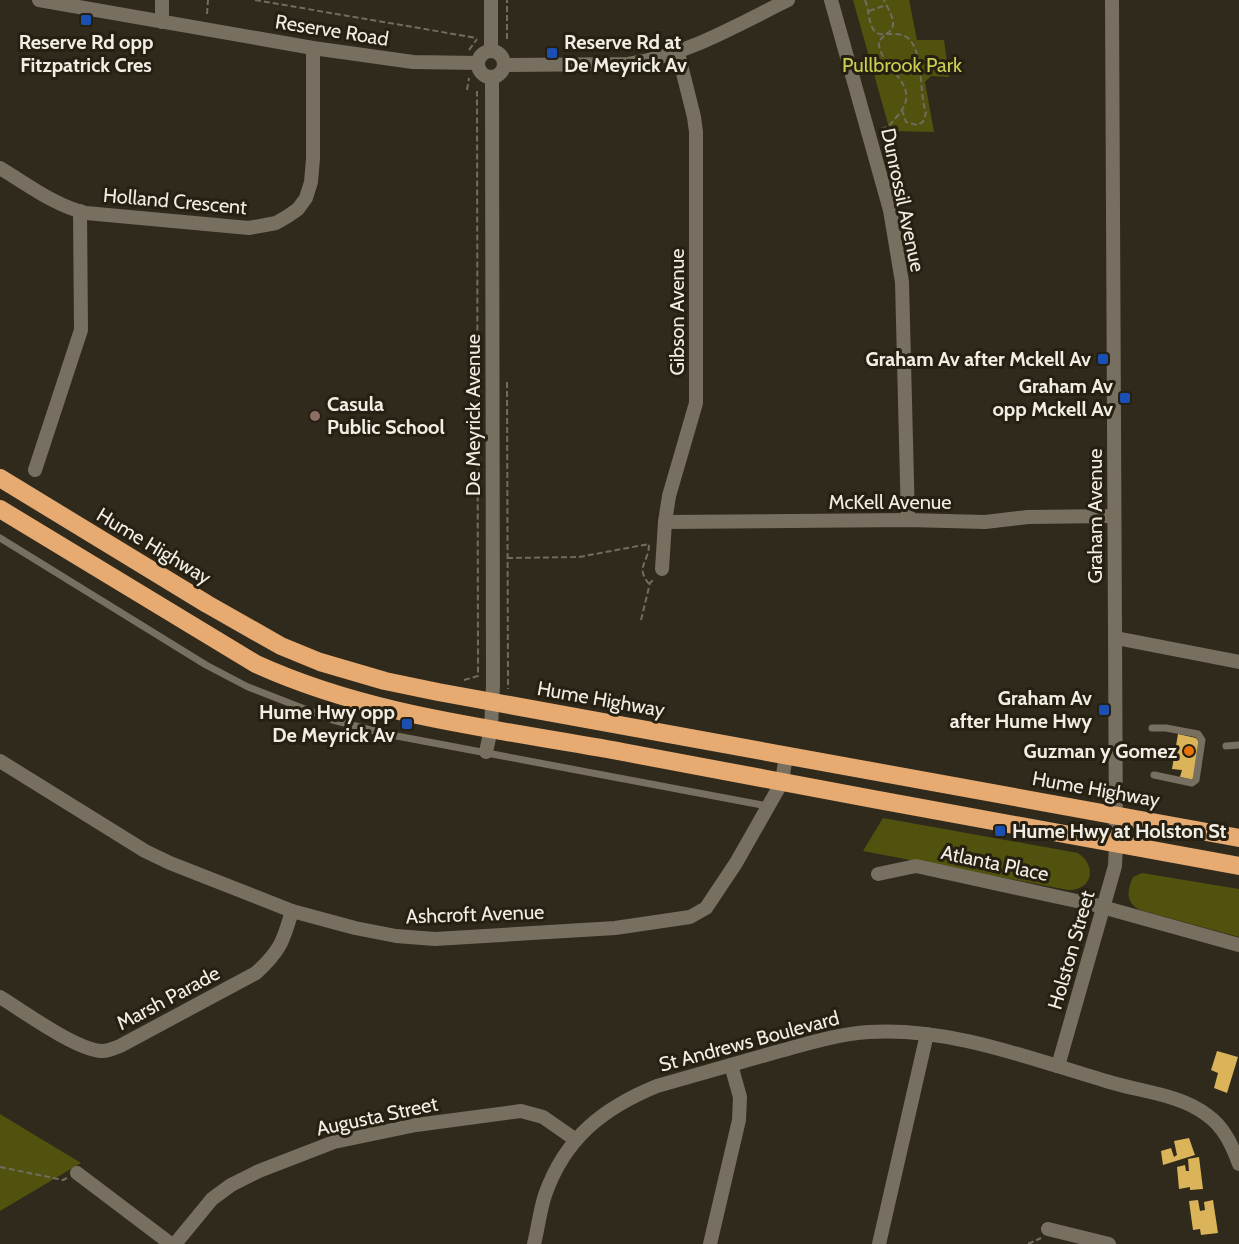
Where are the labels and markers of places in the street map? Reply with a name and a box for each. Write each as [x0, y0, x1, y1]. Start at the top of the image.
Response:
marker: Reserve Rd opp Fitzpatrick Cres [79, 13, 93, 27]
place label: Reserve Rd opp Fitzpatrick Cres [19, 30, 153, 77]
place label: Reserve Rd at De Meyrick Av [564, 30, 687, 77]
marker: Reserve Rd at De Meyrick Av [545, 46, 559, 60]
place label: Graham Av after Mckell Av [866, 347, 1091, 371]
marker: Graham Av after Mckell Av [1096, 352, 1110, 366]
place label: Graham Av opp Mckell Av [992, 374, 1113, 421]
marker: Graham Av opp Mckell Av [1118, 391, 1132, 405]
place label: Casula Public School [327, 392, 445, 439]
marker: Casula Public School [308, 409, 322, 423]
place label: Graham Av after Hume Hwy [950, 686, 1092, 733]
place label: Hume Hwy opp De Meyrick Av [259, 700, 395, 747]
marker: Graham Av after Hume Hwy [1097, 703, 1111, 717]
marker: Hume Hwy opp De Meyrick Av [400, 717, 414, 731]
place label: Guzman y Gomez [1024, 739, 1178, 763]
marker: Guzman y Gomez [1182, 744, 1196, 758]
place label: Hume Hwy at Holston St [1012, 819, 1227, 843]
marker: Hume Hwy at Holston St [993, 824, 1007, 838]

